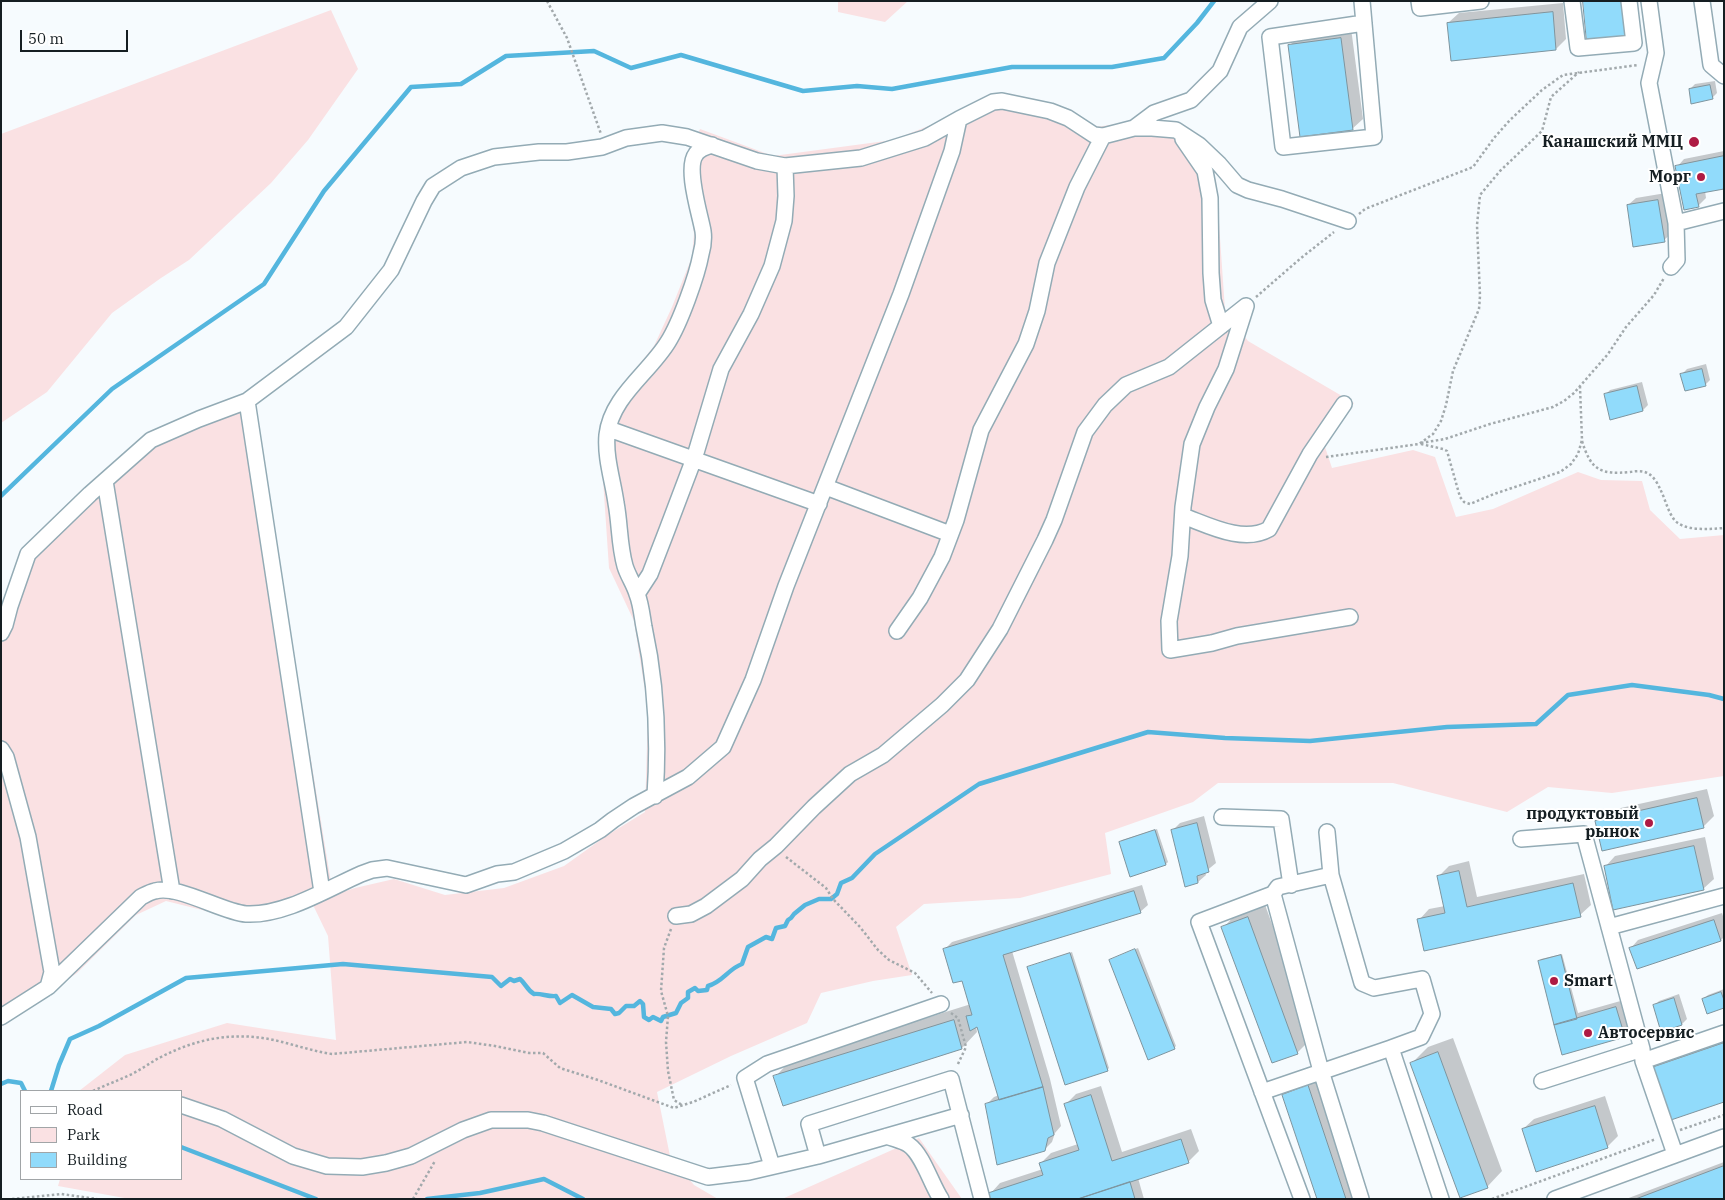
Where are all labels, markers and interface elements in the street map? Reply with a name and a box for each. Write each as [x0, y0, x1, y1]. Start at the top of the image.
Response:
scale bar [22, 20, 130, 52]
text: 50 m [28, 29, 64, 48]
place label: Канашский ММЦ [1542, 132, 1683, 152]
marker: Канашский ММЦ [1687, 135, 1701, 149]
place label: Морг [1649, 167, 1691, 187]
marker: Морг [1695, 171, 1707, 183]
place label: продуктовый рынок [1526, 804, 1639, 842]
marker: продуктовый рынок [1643, 817, 1655, 829]
place label: Smart [1564, 971, 1613, 991]
marker: Smart [1548, 975, 1560, 987]
place label: Автосервис [1598, 1023, 1694, 1043]
marker: Автосервис [1582, 1027, 1594, 1039]
legend [20, 1090, 182, 1180]
text: Road [67, 1100, 103, 1119]
text: Park [67, 1125, 100, 1144]
text: Building [67, 1150, 127, 1169]

